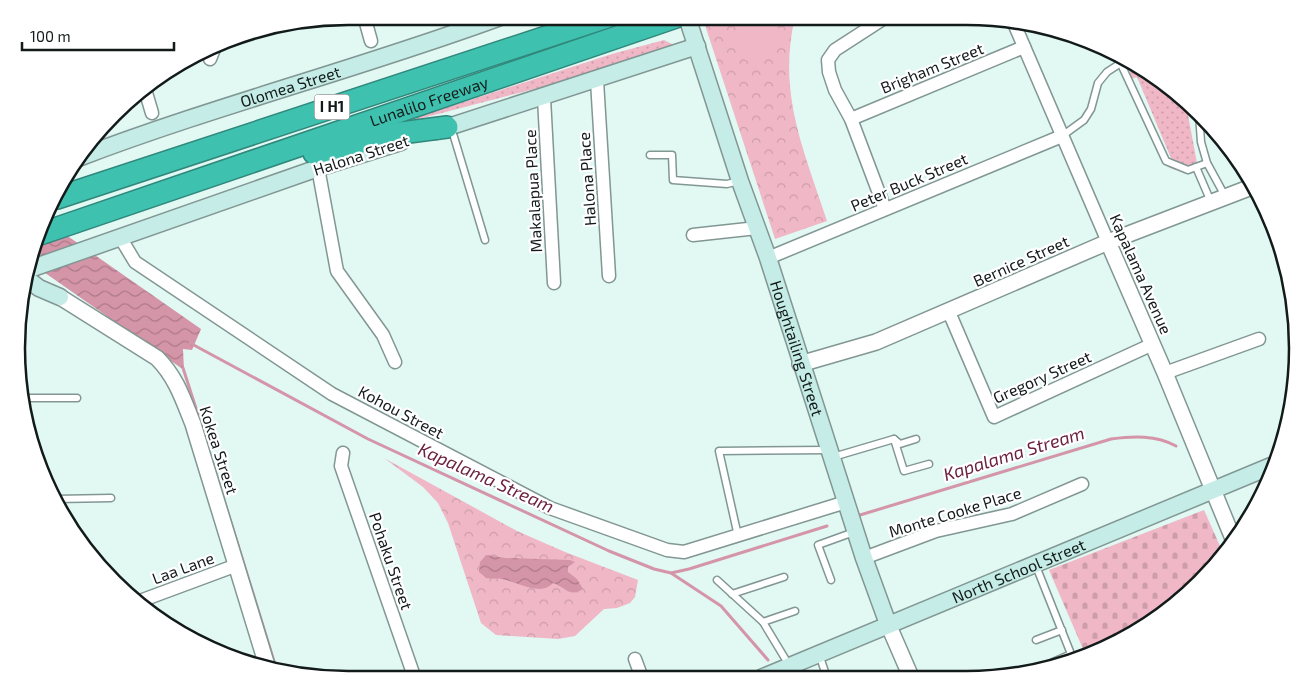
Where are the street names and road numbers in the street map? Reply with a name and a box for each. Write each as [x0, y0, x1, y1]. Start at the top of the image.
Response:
street label: Brigham Street [878, 38, 986, 97]
street label: Olomea Street [238, 61, 343, 111]
street label: Lunalilo Freeway [367, 72, 491, 130]
road number: I H1 [314, 94, 350, 120]
street label: Makalapua Place [520, 129, 545, 253]
street label: Halona Street [311, 130, 411, 179]
street label: Halona Place [574, 131, 599, 227]
street label: Peter Buck Street [847, 148, 970, 215]
street label: Kapalama Avenue [1106, 211, 1176, 337]
street label: Bernice Street [970, 231, 1071, 290]
street label: Houghtailing Street [767, 278, 828, 418]
street label: Gregory Street [990, 346, 1094, 407]
street label: Kohou Street [355, 381, 447, 442]
street label: Kokea Street [196, 403, 243, 496]
street label: Monte Cooke Place [886, 482, 1023, 541]
street label: Pohaku Street [366, 510, 417, 612]
street label: North School Street [949, 534, 1088, 607]
street label: Laa Lane [149, 548, 216, 587]

